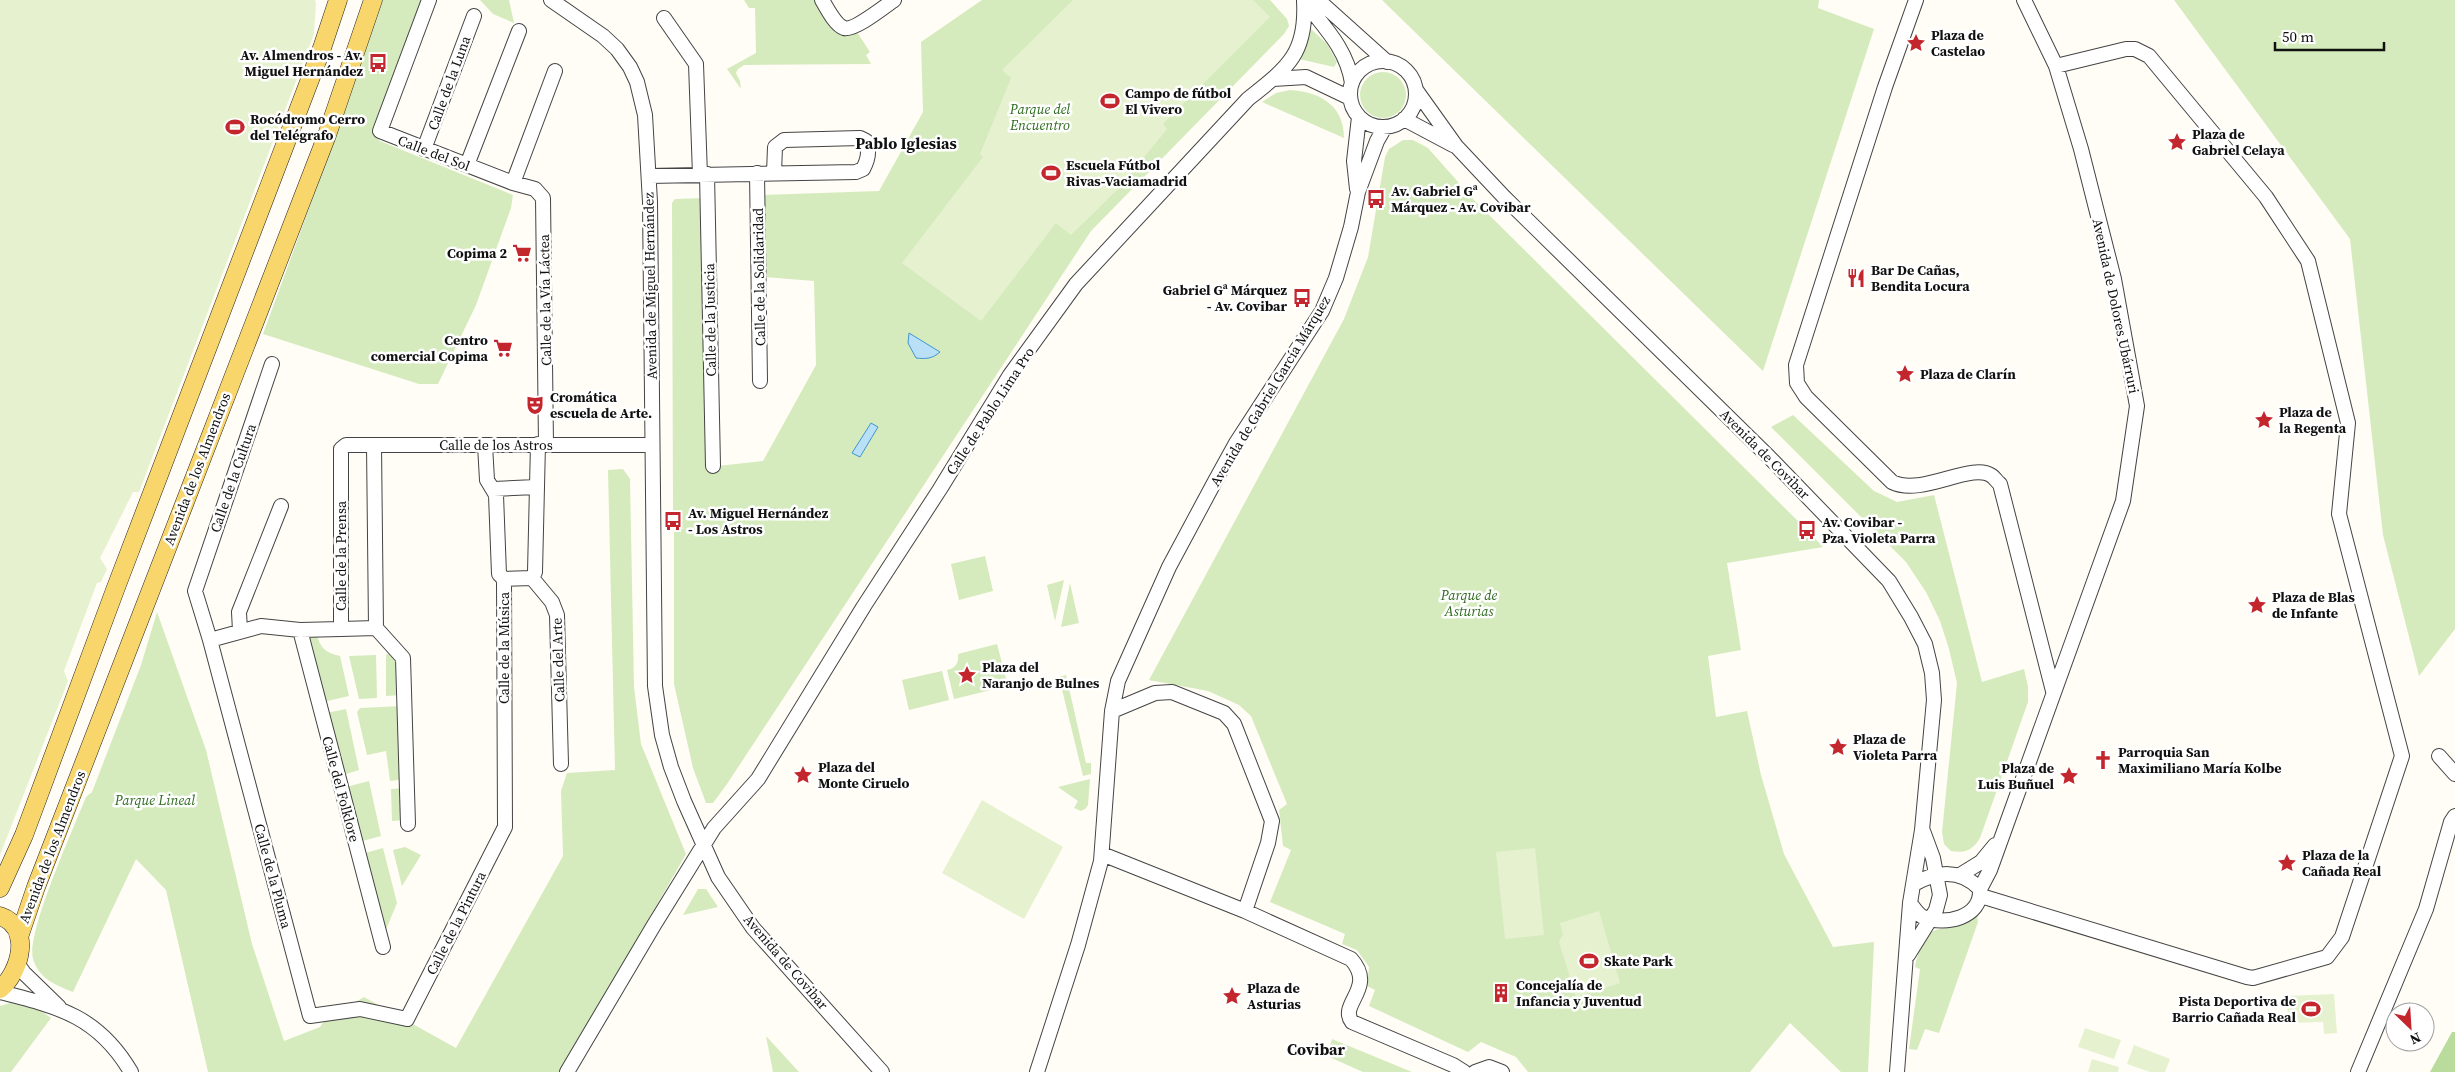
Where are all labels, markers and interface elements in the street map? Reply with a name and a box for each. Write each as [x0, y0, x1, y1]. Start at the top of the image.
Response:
scale bar [2275, 20, 2384, 52]
place label: Plaza de Castelao [1931, 25, 1985, 61]
text: 50 m [2282, 26, 2314, 47]
street label: Calle de la Luna [423, 32, 476, 133]
place icon: Plaza de Castelao [1905, 32, 1927, 54]
place label: Av. Almendros - Av. Miguel Hernández [240, 45, 364, 81]
bus stop icon: Av. Almendros - Av. Miguel Hernández [367, 52, 389, 74]
place label: Campo de fútbol El Vivero [1125, 83, 1232, 119]
sports icon: Campo de fútbol El Vivero [1099, 90, 1121, 112]
park label: Parque del Encuentro [1009, 99, 1070, 135]
place label: Rocódromo Cerro del Telégrafo [250, 109, 365, 145]
sports icon: Rocódromo Cerro del Telégrafo [224, 116, 246, 138]
place label: Plaza de Gabriel Celaya [2192, 124, 2285, 160]
street label: Calle del Sol [395, 130, 473, 176]
place icon: Plaza de Gabriel Celaya [2166, 131, 2188, 153]
district label: Pablo Iglesias [855, 132, 957, 154]
place label: Escuela Fútbol Rivas-Vaciamadrid [1066, 155, 1188, 191]
sports icon: Escuela Fútbol Rivas-Vaciamadrid [1040, 162, 1062, 184]
place label: Av. Gabriel Gª Márquez - Av. Covibar [1391, 181, 1531, 217]
bus stop icon: Av. Gabriel Gª Márquez - Av. Covibar [1365, 188, 1387, 210]
street label: Avenida de Miguel Hernández [638, 192, 662, 380]
street label: Calle de la Solidaridad [748, 208, 770, 346]
street label: Avenida de Dolores Ubárruri [2088, 217, 2144, 395]
street label: Calle de la Vía Láctea [534, 233, 556, 366]
supermarket icon: Copima 2 [511, 242, 533, 264]
place label: Copima 2 [447, 243, 507, 263]
place label: Bar De Cañas, Bendita Locura [1871, 260, 1970, 296]
street label: Calle de la Justicia [699, 262, 721, 377]
restaurant icon: Bar De Cañas, Bendita Locura [1845, 267, 1867, 289]
place label: Gabriel Gª Márquez - Av. Covibar [1163, 280, 1287, 316]
bus stop icon: Gabriel Gª Márquez - Av. Covibar [1291, 287, 1313, 309]
street label: Avenida de Gabriel García Márquez [1205, 291, 1335, 490]
place label: Centro comercial Copima [371, 330, 489, 366]
supermarket icon: Centro comercial Copima [492, 337, 514, 359]
street label: Calle de Pablo Lima Pro [941, 343, 1039, 479]
place icon: Plaza de Clarín [1894, 363, 1916, 385]
place label: Plaza de Clarín [1920, 364, 2016, 384]
place label: Cromática escuela de Arte. [550, 387, 652, 423]
street label: Avenida de los Almendros [159, 390, 235, 548]
theatre icon: Cromática escuela de Arte. [524, 394, 546, 416]
place label: Plaza de la Regenta [2279, 402, 2347, 438]
street label: Avenida de Covibar [1715, 404, 1815, 504]
place icon: Plaza de la Regenta [2253, 409, 2275, 431]
street label: Calle de la Cultura [205, 420, 261, 535]
street label: Calle de los Astros [439, 435, 553, 455]
street label: Calle de la Prensa [331, 500, 351, 611]
place label: Av. Miguel Hernández - Los Astros [688, 503, 829, 539]
bus stop icon: Av. Miguel Hernández - Los Astros [662, 510, 684, 532]
place label: Av. Covibar - Pza. Violeta Parra [1822, 512, 1936, 548]
bus stop icon: Av. Covibar - Pza. Violeta Parra [1796, 519, 1818, 541]
park label: Parque de Asturias [1440, 585, 1498, 621]
place label: Plaza de Blas de Infante [2272, 587, 2356, 623]
street label: Calle de la Música [494, 591, 514, 704]
place icon: Plaza de Blas de Infante [2246, 594, 2268, 616]
street label: Calle del Arte [547, 618, 569, 702]
place label: Plaza del Naranjo de Bulnes [982, 657, 1100, 693]
place icon: Plaza del Naranjo de Bulnes [956, 664, 978, 686]
place label: Plaza de Violeta Parra [1853, 729, 1938, 765]
street label: Calle del Folklore [317, 734, 365, 844]
place icon: Plaza de Violeta Parra [1827, 736, 1849, 758]
place label: Parroquia San Maximiliano María Kolbe [2118, 742, 2282, 778]
church icon: Parroquia San Maximiliano María Kolbe [2092, 749, 2114, 771]
place label: Plaza del Monte Ciruelo [818, 757, 910, 793]
place label: Plaza de Luis Buñuel [1978, 758, 2054, 794]
place icon: Plaza del Monte Ciruelo [792, 764, 814, 786]
place icon: Plaza de Luis Buñuel [2058, 765, 2080, 787]
street label: Avenida de los Almendros [14, 768, 90, 926]
park label: Parque Lineal [114, 790, 195, 810]
street label: Calle de la Pluma [249, 821, 297, 931]
place label: Plaza de la Cañada Real [2302, 845, 2382, 881]
place icon: Plaza de la Cañada Real [2276, 852, 2298, 874]
street label: Calle de la Pintura [421, 867, 491, 978]
street label: Avenida de Covibar [739, 910, 833, 1014]
sports icon: Skate Park [1578, 950, 1600, 972]
place label: Skate Park [1604, 951, 1673, 971]
place label: Concejalía de Infancia y Juventud [1516, 975, 1642, 1011]
place label: Plaza de Asturias [1247, 978, 1302, 1014]
building icon: Concejalía de Infancia y Juventud [1490, 982, 1512, 1004]
place icon: Plaza de Asturias [1221, 985, 1243, 1007]
place label: Pista Deportiva de Barrio Cañada Real [2172, 991, 2296, 1027]
sports icon: Pista Deportiva de Barrio Cañada Real [2300, 998, 2322, 1020]
north arrow [2385, 1002, 2435, 1052]
text: N [2407, 1028, 2424, 1050]
district label: Covibar [1287, 1038, 1346, 1060]

